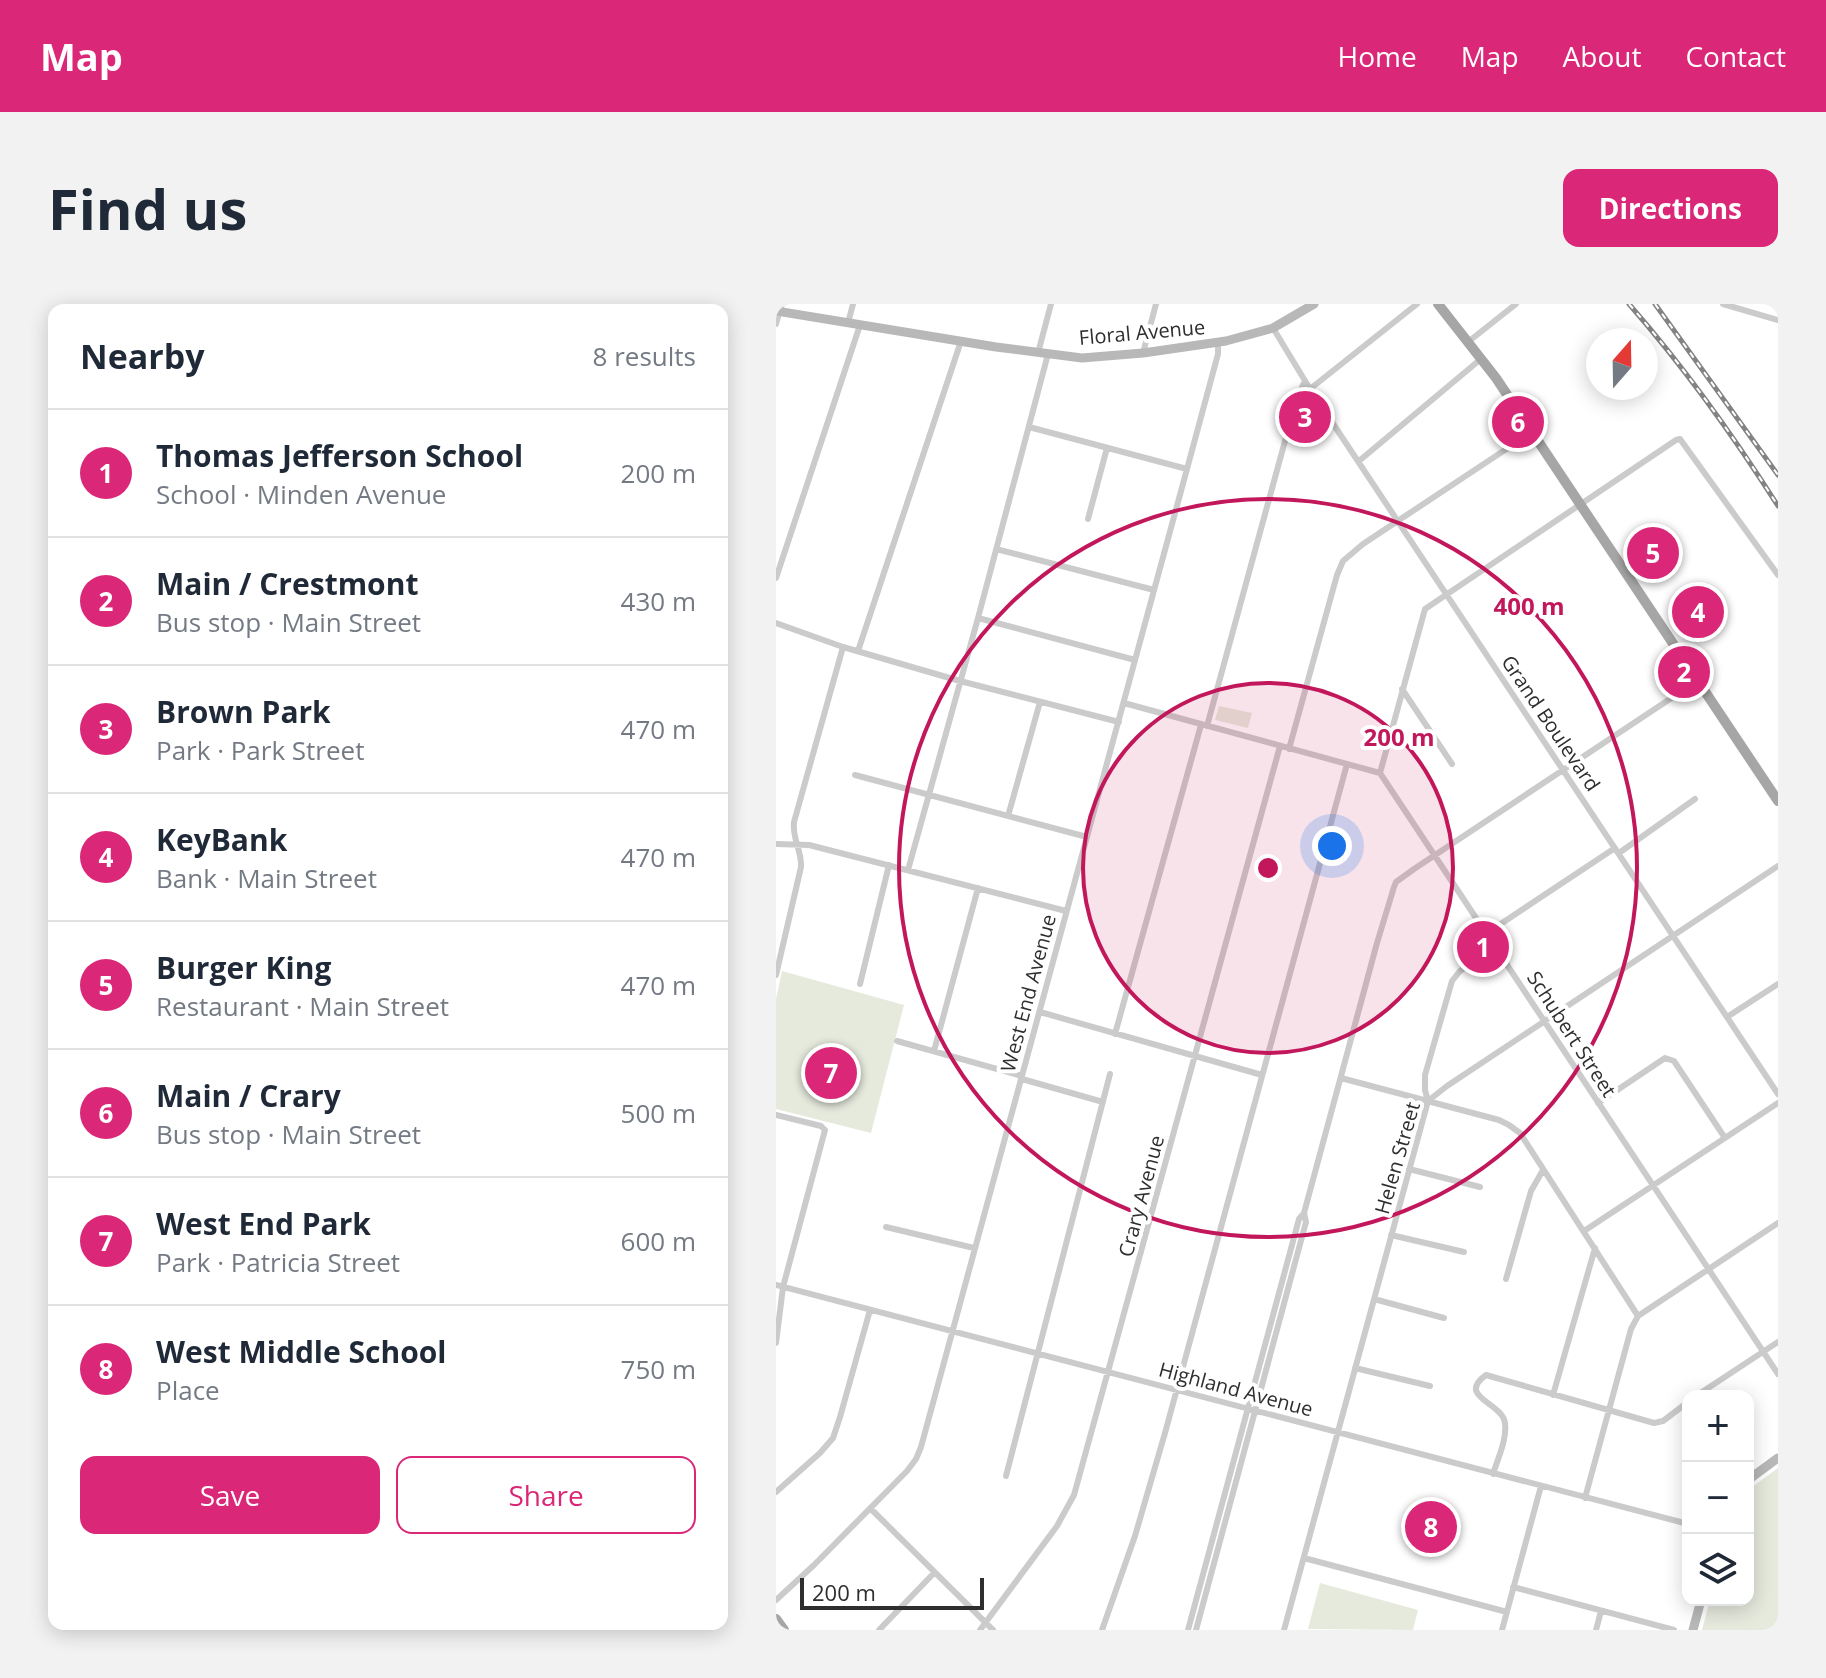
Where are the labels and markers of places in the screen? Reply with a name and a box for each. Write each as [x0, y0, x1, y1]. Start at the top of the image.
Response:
pin: 3 [1279, 387, 1331, 447]
pin: 6 [1492, 392, 1544, 452]
pin: 5 [1627, 523, 1679, 583]
pin: 4 [1672, 582, 1724, 642]
pin: 2 [1658, 642, 1710, 702]
centre of rings [1254, 854, 1282, 882]
pin: 1 [1457, 917, 1509, 977]
pin: 7 [805, 1043, 857, 1103]
pin: 8 [1405, 1497, 1457, 1557]

